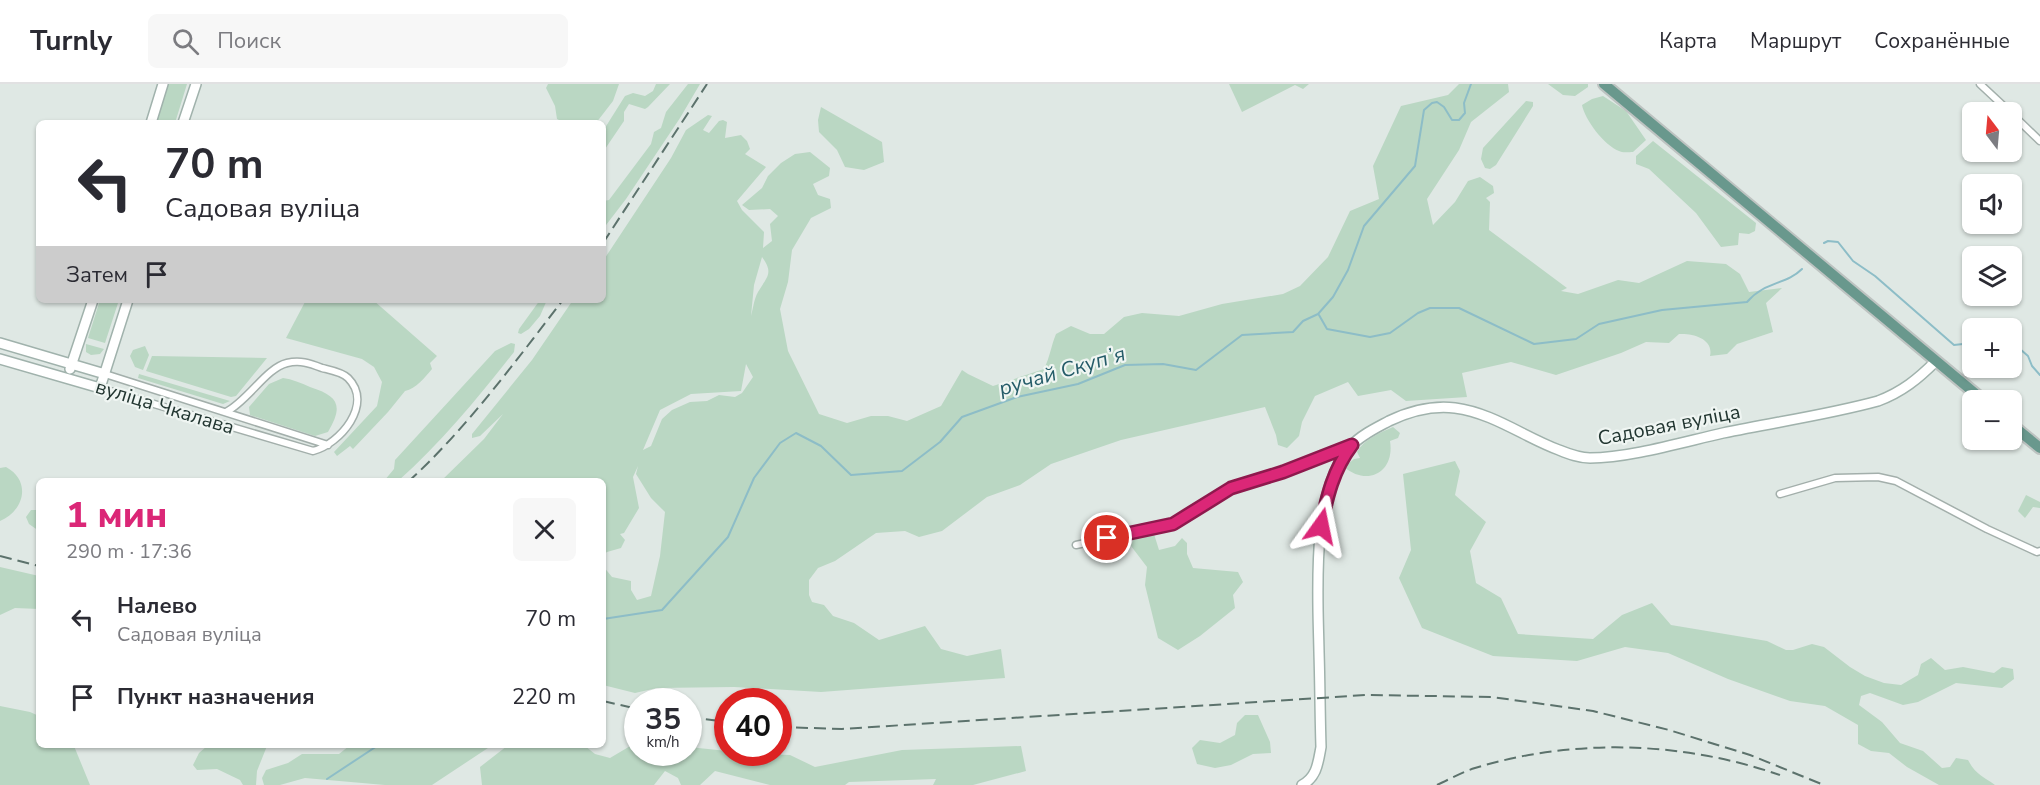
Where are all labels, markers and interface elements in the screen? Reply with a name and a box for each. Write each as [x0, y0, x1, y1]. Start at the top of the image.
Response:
search box [148, 14, 568, 68]
text: Turnly [30, 22, 112, 60]
icon: search [169, 25, 202, 58]
text: Поиск [217, 26, 281, 56]
text: Карта [1659, 27, 1717, 55]
text: Маршрут [1750, 27, 1841, 55]
text: Сохранённые [1874, 27, 2010, 55]
north arrow [1962, 102, 2022, 162]
map controls [1962, 102, 2022, 450]
text: 70 m [165, 136, 264, 193]
icon: left [66, 144, 144, 222]
button: sound [1962, 174, 2022, 234]
text: Садовая вуліца [165, 190, 360, 227]
button: layers [1962, 246, 2022, 306]
icon: arrive [140, 258, 173, 291]
text: Затем [66, 260, 128, 290]
button: + [1962, 318, 2022, 378]
water label: ручай Скупʼя [995, 340, 1129, 402]
street label: вуліца Чкалава [92, 373, 238, 441]
button: − [1962, 390, 2022, 450]
street label: Садовая вуліца [1595, 398, 1743, 452]
text: 1 мин [66, 491, 167, 540]
position arrow [1289, 494, 1353, 558]
button: close [513, 498, 576, 561]
pin [1081, 512, 1132, 563]
icon: arrive [1090, 521, 1123, 554]
text: 290 m · 17:36 [66, 538, 192, 565]
text: Налево [117, 591, 197, 621]
icon: left [66, 603, 99, 636]
text: 70 m [525, 604, 576, 634]
text: Садовая вуліца [117, 621, 262, 648]
icon: arrive [66, 681, 99, 714]
text: Пункт назначения [117, 682, 315, 712]
text: 220 m [512, 682, 576, 712]
speed limit sign: 40 [714, 688, 792, 766]
text: 35 [645, 699, 681, 740]
text: km/h [646, 732, 680, 752]

